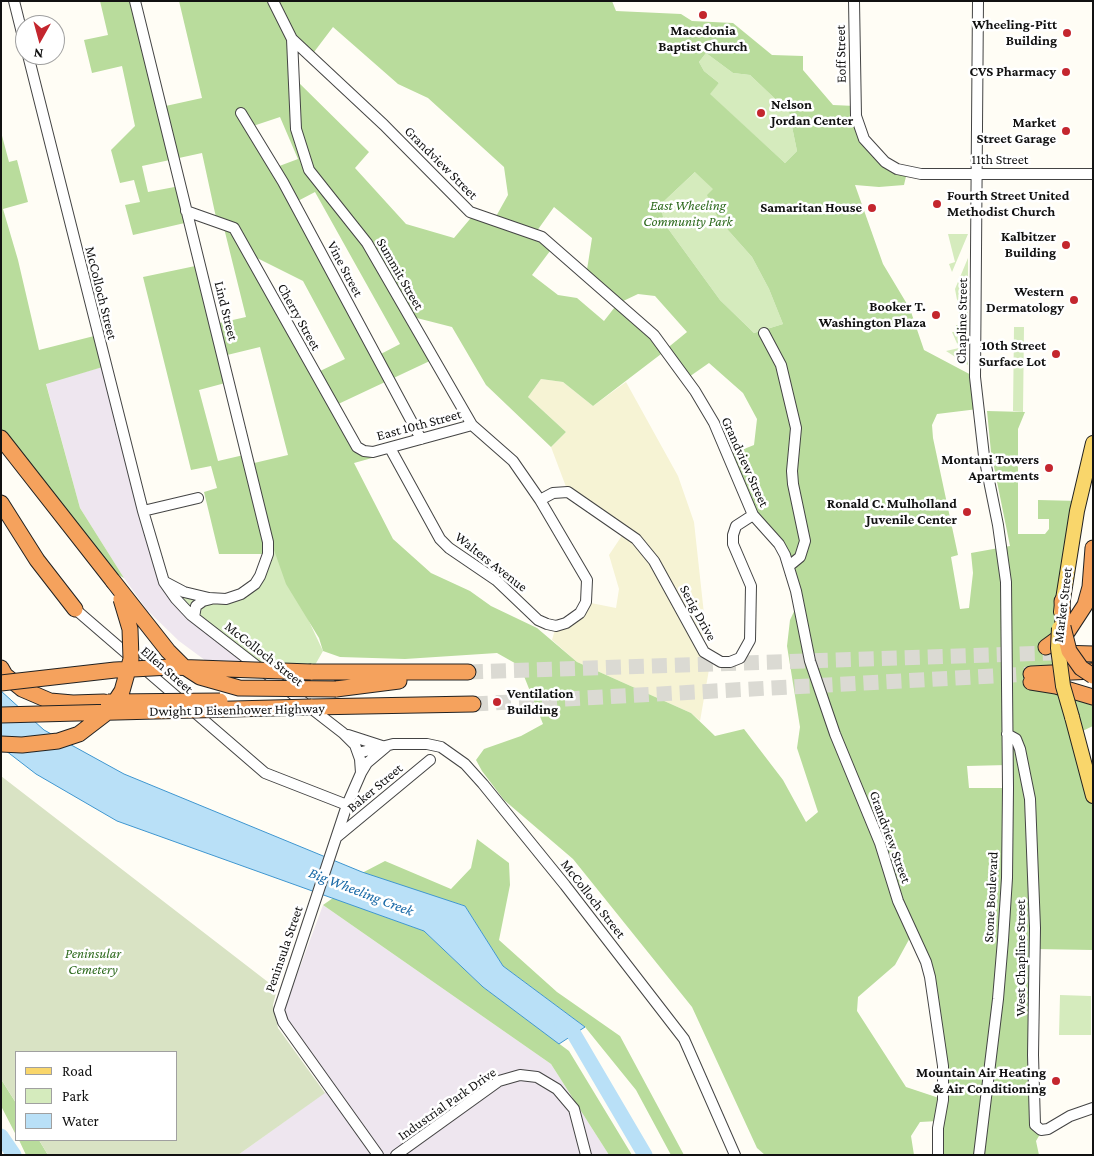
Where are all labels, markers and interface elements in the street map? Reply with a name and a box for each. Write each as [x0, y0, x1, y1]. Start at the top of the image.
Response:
marker: Macedonia Baptist Church [697, 9, 709, 21]
north arrow [15, 15, 65, 65]
place label: Wheeling-Pitt Building [972, 17, 1057, 49]
place label: Macedonia Baptist Church [658, 23, 748, 56]
street label: Eoff Street [832, 25, 850, 83]
marker: Wheeling-Pitt Building [1061, 27, 1073, 39]
text: N [33, 45, 44, 62]
place label: CVS Pharmacy [970, 64, 1056, 80]
marker: CVS Pharmacy [1060, 66, 1072, 78]
place label: Nelson Jordan Center [771, 97, 853, 130]
marker: Nelson Jordan Center [755, 107, 767, 119]
place label: Market Street Garage [976, 115, 1056, 148]
street label: Grandview Street [401, 123, 481, 203]
marker: Market Street Garage [1060, 125, 1072, 137]
street label: 11th Street [972, 152, 1028, 168]
place label: Fourth Street United Methodist Church [947, 188, 1069, 220]
park label: East Wheeling Community Park [643, 198, 733, 230]
marker: Fourth Street United Methodist Church [931, 198, 943, 210]
place label: Samaritan House [760, 200, 862, 216]
marker: Samaritan House [866, 202, 878, 214]
place label: Kalbitzer Building [1001, 229, 1056, 262]
street label: Summit Street [373, 235, 427, 313]
street label: Vine Street [323, 238, 367, 300]
marker: Kalbitzer Building [1060, 239, 1072, 251]
street label: McColloch Street [81, 245, 121, 341]
street label: Chapline Street [953, 278, 971, 364]
street label: Lind Street [210, 279, 242, 343]
street label: Cherry Street [274, 281, 324, 353]
place label: Western Dermatology [986, 284, 1064, 316]
marker: Western Dermatology [1068, 294, 1080, 306]
place label: Booker T. Washington Plaza [819, 299, 926, 332]
marker: Booker T. Washington Plaza [930, 309, 942, 321]
place label: 10th Street Surface Lot [979, 338, 1046, 371]
marker: 10th Street Surface Lot [1050, 348, 1062, 360]
street label: East 10th Street [375, 406, 463, 444]
street label: Grandview Street [718, 414, 772, 510]
place label: Montani Towers Apartments [941, 452, 1039, 484]
marker: Montani Towers Apartments [1043, 462, 1055, 474]
place label: Ronald C. Mulholland Juvenile Center [827, 496, 957, 528]
marker: Ronald C. Mulholland Juvenile Center [961, 506, 973, 518]
street label: Walters Avenue [451, 529, 531, 595]
street label: Market Street [1050, 566, 1076, 644]
street label: Serig Drive [676, 582, 720, 644]
street label: McColloch Street [221, 618, 307, 690]
street label: Ellen Street [137, 643, 197, 697]
place label: Ventilation Building [507, 686, 574, 719]
marker: Ventilation Building [491, 696, 503, 708]
street label: Dwight D Eisenhower Highway [149, 700, 325, 720]
street label: Baker Street [344, 760, 406, 816]
street label: Grandview Street [866, 789, 914, 885]
street label: Stone Boulevard [980, 851, 1002, 943]
street label: McColloch Street [557, 856, 629, 942]
water label: Big Wheeling Creek [306, 864, 416, 920]
street label: West Chapline Street [1013, 899, 1029, 1017]
street label: Peninsula Street [261, 904, 307, 994]
park label: Peninsular Cemetery [65, 946, 121, 979]
legend [15, 1051, 178, 1141]
text: Road [62, 1063, 92, 1079]
street label: Industrial Park Drive [395, 1064, 499, 1144]
place label: Mountain Air Heating & Air Conditioning [916, 1065, 1046, 1098]
marker: Mountain Air Heating & Air Conditioning [1050, 1075, 1062, 1087]
text: Park [62, 1088, 89, 1104]
text: Water [62, 1113, 99, 1129]

